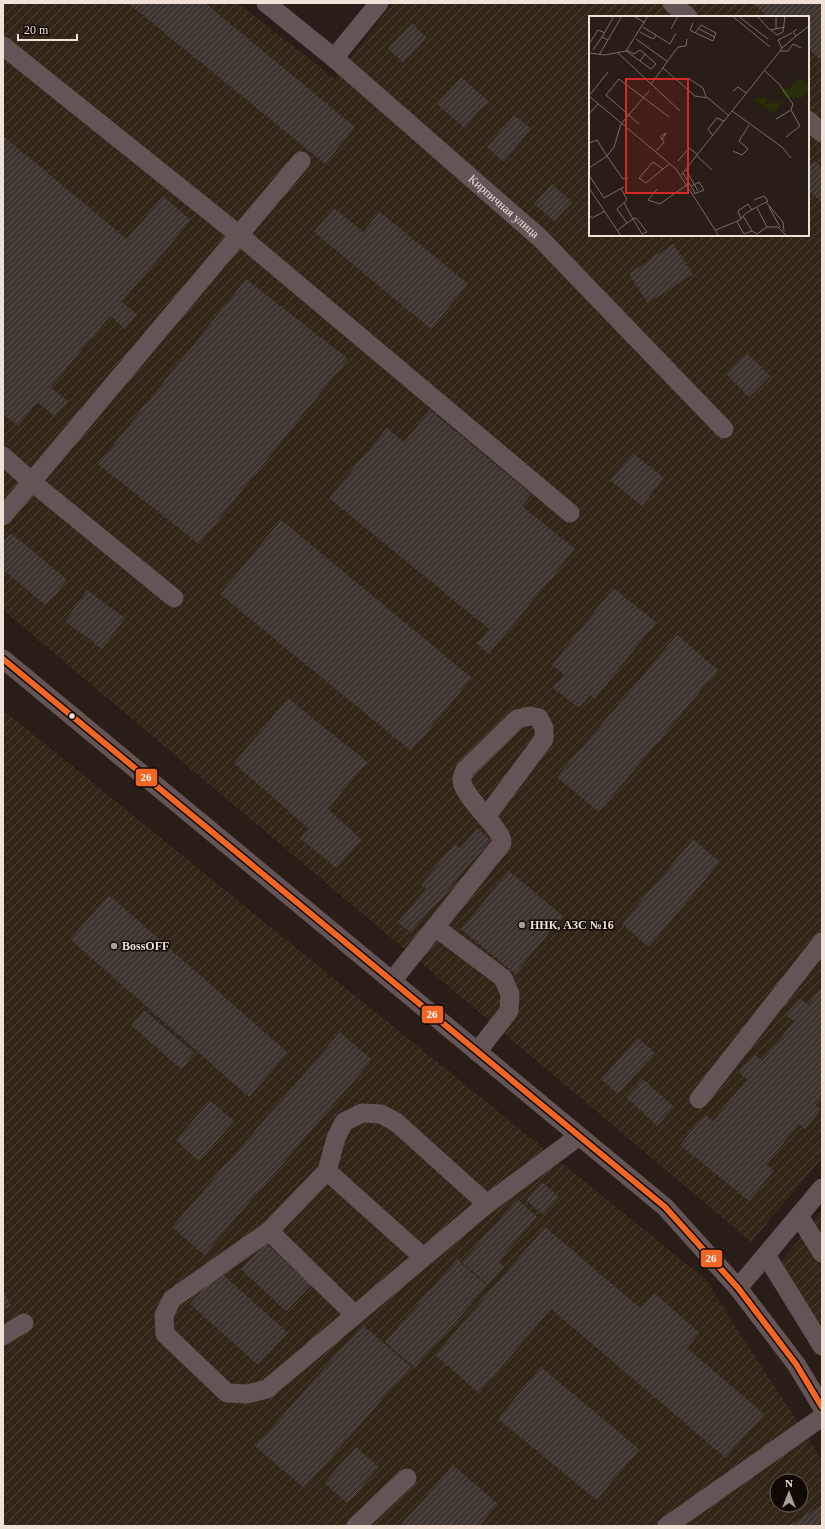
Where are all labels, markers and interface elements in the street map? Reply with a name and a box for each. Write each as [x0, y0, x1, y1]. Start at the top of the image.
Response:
scale bar [18, 16, 77, 42]
inset map [589, 16, 809, 236]
text: 20 m [24, 23, 49, 37]
street label: Кирпичная улица [466, 172, 543, 241]
unlabelled marker [67, 711, 77, 721]
line badge: 26 [135, 768, 158, 787]
text: 26 [141, 771, 152, 783]
place label: ННК, АЗС №16 [530, 918, 614, 932]
marker: ННК, АЗС №16 [517, 920, 527, 930]
place label: BossOFF [122, 939, 169, 953]
marker: BossOFF [109, 941, 119, 951]
line badge: 26 [421, 1005, 444, 1024]
text: 26 [427, 1008, 438, 1020]
line badge: 26 [700, 1249, 723, 1268]
text: 26 [706, 1252, 717, 1264]
north arrow [769, 1473, 809, 1513]
text: N [785, 1477, 793, 1489]

